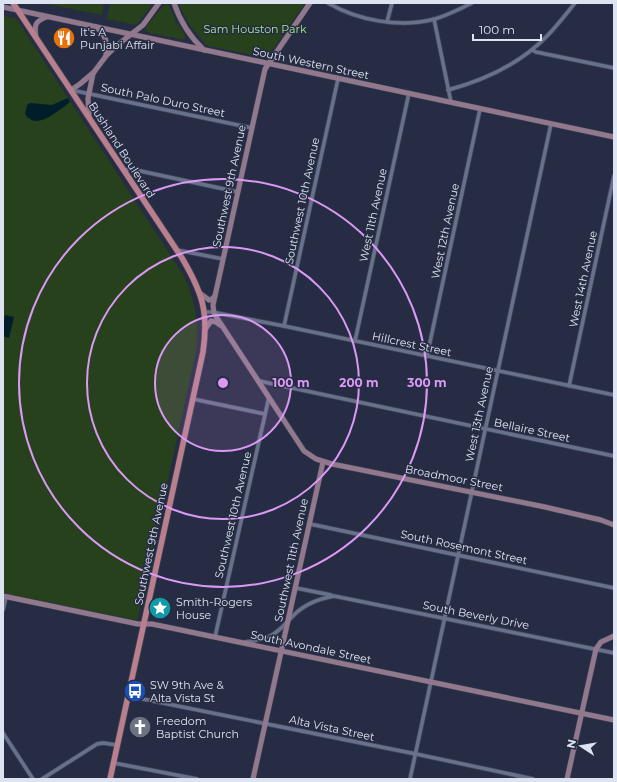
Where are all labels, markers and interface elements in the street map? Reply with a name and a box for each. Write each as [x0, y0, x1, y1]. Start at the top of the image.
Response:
scale bar [473, 16, 541, 42]
park label: Sam Houston Park [203, 22, 307, 36]
text: 100 m [479, 22, 515, 37]
restaurant icon: It's A Punjabi Affair [51, 25, 77, 51]
place label: It's A Punjabi Affair [80, 25, 155, 52]
street label: South Western Street [252, 44, 371, 82]
street label: South Palo Duro Street [100, 80, 227, 120]
street label: Bushland Boulevard [86, 99, 158, 201]
street label: Southwest 9th Avenue [209, 123, 249, 249]
street label: Southwest 10th Avenue [282, 136, 322, 266]
street label: West 11th Avenue [356, 167, 390, 263]
street label: West 12th Avenue [428, 182, 462, 280]
street label: West 14th Avenue [566, 229, 600, 329]
street label: Hillcrest Street [371, 329, 454, 359]
street label: West 13th Avenue [462, 365, 496, 463]
text: 100 m [273, 375, 309, 390]
text: 200 m [339, 375, 379, 390]
text: 300 m [406, 375, 447, 390]
centre of rings [216, 376, 230, 390]
street label: Bellaire Street [493, 415, 572, 445]
street label: Southwest 10th Avenue [212, 450, 254, 580]
street label: Broadmoor Street [404, 462, 505, 494]
street label: Southwest 9th Avenue [131, 481, 171, 607]
street label: Southwest 11th Avenue [271, 497, 311, 623]
street label: South Rosemont Street [399, 527, 529, 567]
place icon: Smith-Rogers House [147, 595, 173, 621]
place label: Smith-Rogers House [176, 595, 253, 622]
street label: South Beverly Drive [422, 598, 531, 632]
street label: South Avondale Street [249, 627, 373, 667]
bus stop icon: SW 9th Ave & Alta Vista St [122, 678, 148, 704]
place label: SW 9th Ave & Alta Vista St [150, 678, 224, 705]
street label: Alta Vista Street [288, 712, 377, 744]
church icon: Freedom Baptist Church [127, 714, 153, 740]
place label: Freedom Baptist Church [156, 714, 239, 741]
north arrow [561, 726, 601, 766]
text: N [563, 738, 579, 750]

